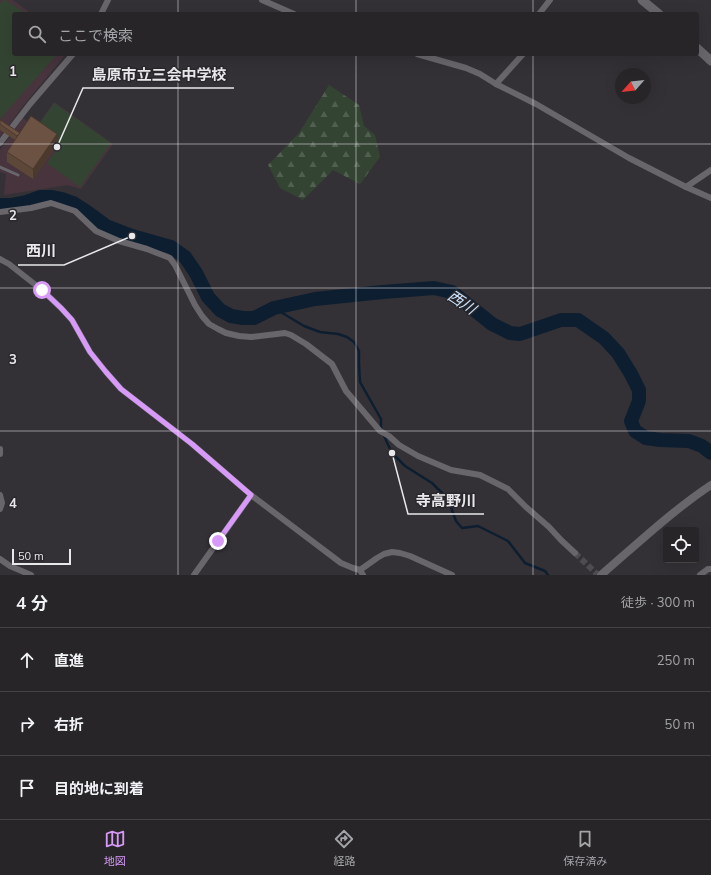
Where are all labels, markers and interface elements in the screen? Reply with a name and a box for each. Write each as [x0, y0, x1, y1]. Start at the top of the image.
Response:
search box [12, 12, 699, 56]
icon: search [26, 23, 48, 45]
text: ここで検索 [58, 26, 133, 45]
callout: 島原市立三会中学校 [83, 61, 234, 88]
text: 1 [9, 63, 17, 79]
text: 島原市立三会中学校 [91, 65, 227, 84]
north arrow [615, 68, 651, 104]
text: 2 [9, 207, 17, 223]
callout: 西川 [18, 238, 64, 265]
text: 西川 [26, 241, 56, 260]
route start [33, 281, 51, 299]
water label: 西川 [444, 286, 481, 319]
text: 3 [9, 351, 17, 367]
callout: 寺高野川 [408, 487, 484, 514]
text: 寺高野川 [416, 491, 476, 510]
text: 4 [9, 495, 17, 511]
map controls [663, 527, 699, 563]
button: locate [663, 527, 699, 563]
route end [209, 532, 227, 550]
scale bar [12, 547, 71, 566]
text: 50 m [18, 549, 44, 563]
text: 4 分 [16, 592, 48, 613]
text: 徒歩 · 300 m [621, 594, 695, 610]
icon: ahead [16, 649, 38, 671]
text: 直進 [54, 651, 84, 670]
text: 250 m [657, 652, 695, 668]
icon: right [16, 713, 38, 735]
text: 右折 [54, 715, 84, 734]
text: 50 m [665, 716, 695, 732]
icon: arrive [16, 777, 38, 799]
text: 目的地に到着 [54, 779, 144, 798]
tab: 地図 [104, 828, 126, 868]
tab: 経路 [333, 828, 355, 868]
tab: 保存済み [563, 828, 607, 868]

